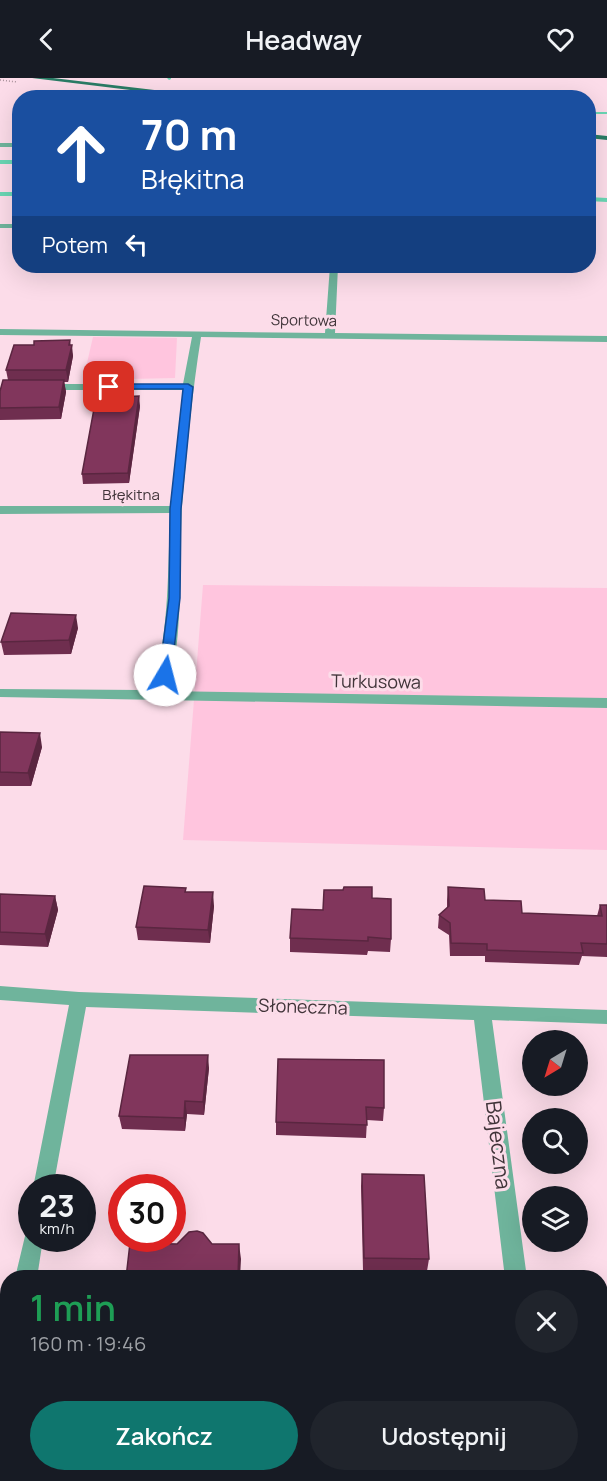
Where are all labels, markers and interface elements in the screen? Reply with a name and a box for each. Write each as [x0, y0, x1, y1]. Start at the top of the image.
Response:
text: Headway [245, 21, 362, 58]
icon: back [30, 23, 63, 56]
icon: heart [544, 23, 577, 56]
text: 70 m [141, 105, 237, 163]
icon: ahead [42, 114, 120, 192]
text: Błękitna [141, 160, 245, 197]
icon: left [120, 228, 153, 261]
text: Potem [42, 230, 108, 260]
street label: Sportowa [271, 309, 337, 331]
pin [83, 361, 134, 412]
icon: arrive [92, 370, 125, 403]
street label: Błękitna [102, 484, 160, 505]
position arrow [133, 643, 197, 707]
street label: Turkusowa [331, 668, 421, 694]
street label: Słoneczna [258, 992, 348, 1020]
north arrow [522, 1030, 588, 1096]
map controls [522, 1030, 588, 1252]
street label: Bajeczna [480, 1099, 518, 1191]
button: search [522, 1108, 588, 1174]
speed limit sign: 30 [108, 1174, 186, 1252]
text: 23 [39, 1185, 75, 1226]
button: layers [522, 1186, 588, 1252]
text: km/h [40, 1218, 74, 1239]
text: 1 min [30, 1283, 116, 1332]
button: close [515, 1290, 578, 1353]
text: 160 m · 19:46 [30, 1330, 146, 1357]
button: Zakończ [30, 1401, 298, 1470]
button: Udostępnij [310, 1401, 578, 1470]

